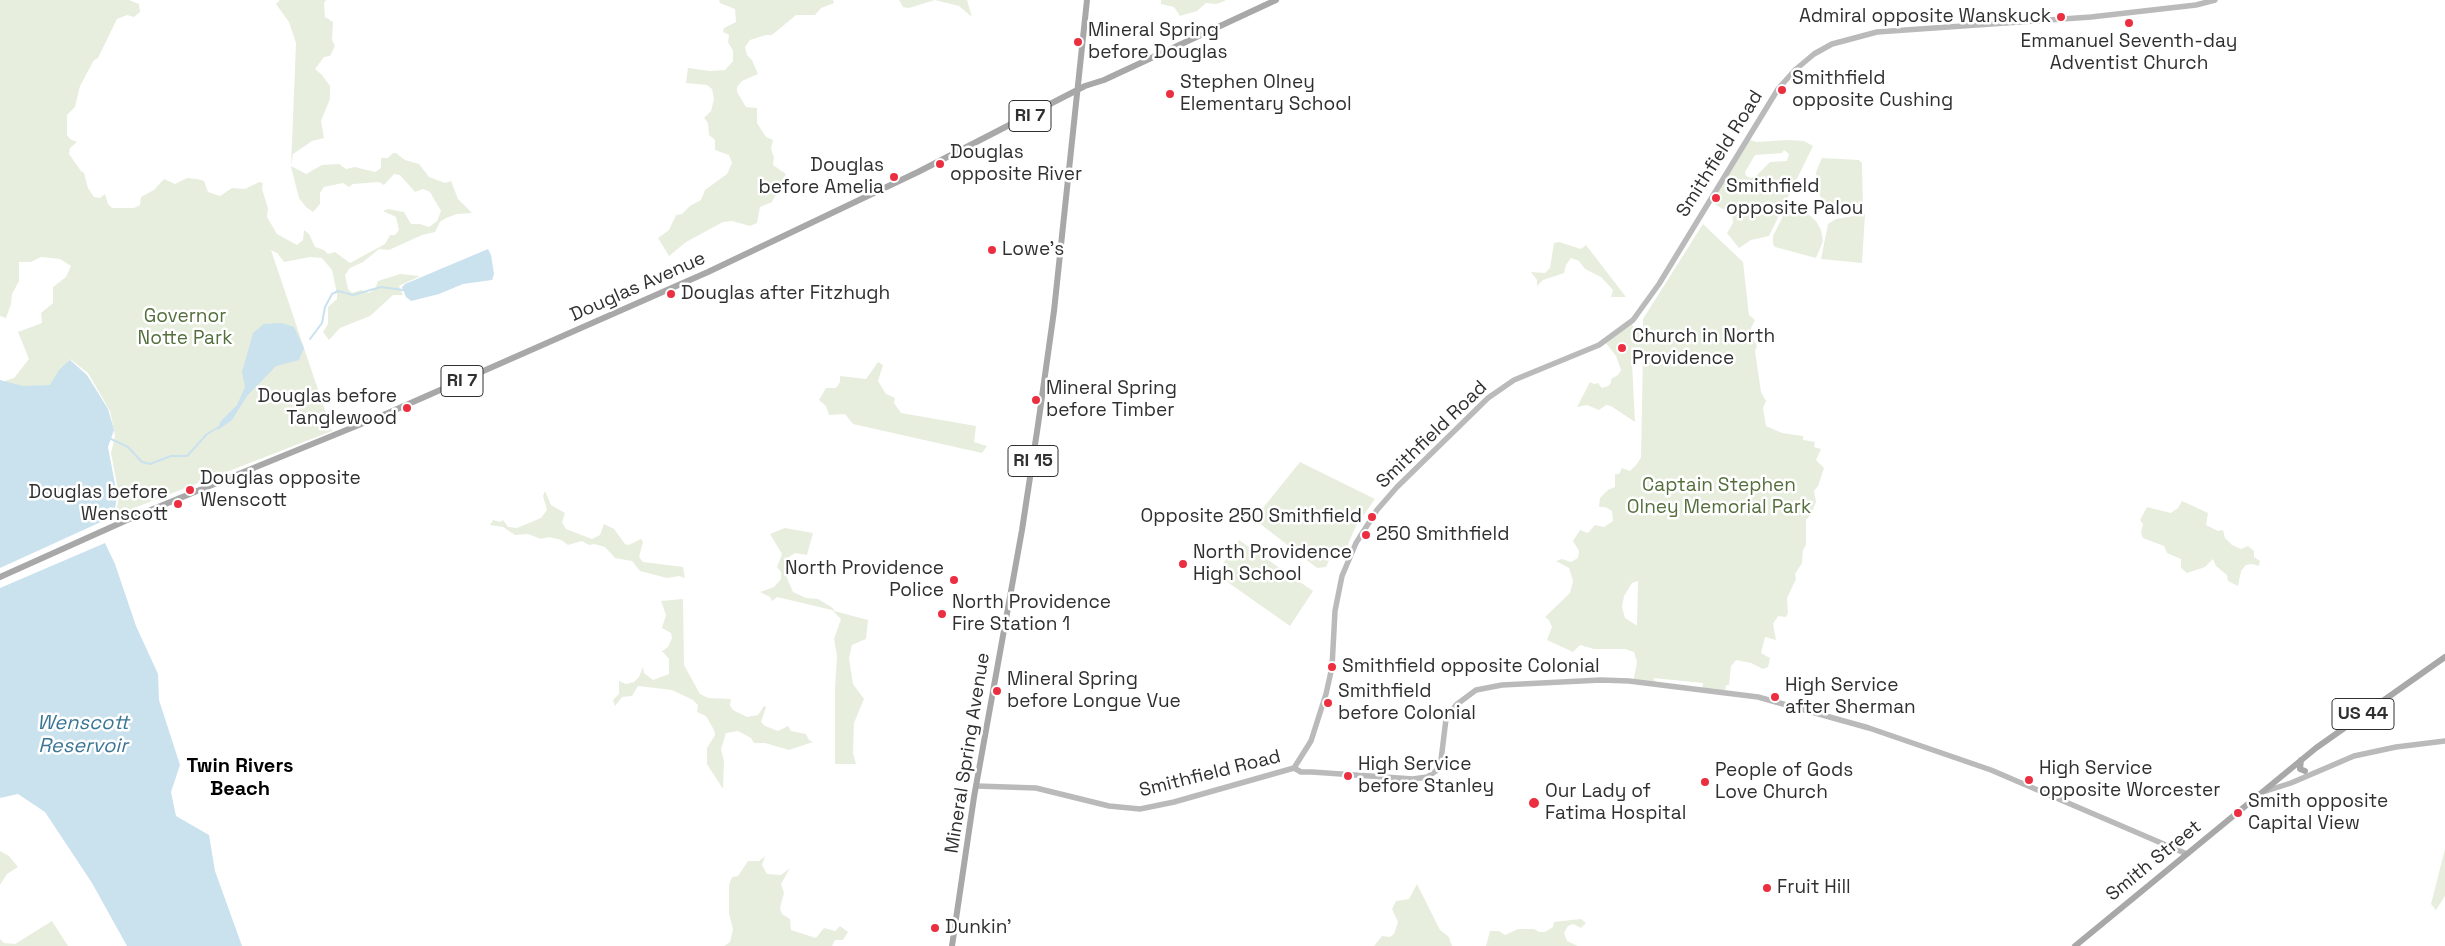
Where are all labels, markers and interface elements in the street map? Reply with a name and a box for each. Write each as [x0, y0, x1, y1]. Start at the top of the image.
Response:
place label: Admiral opposite Wanskuck [1799, 6, 2051, 28]
marker: Admiral opposite Wanskuck [2055, 11, 2067, 23]
marker: Emmanuel Seventh-day Adventist Church [2123, 17, 2135, 29]
place label: Mineral Spring before Douglas [1088, 20, 1227, 64]
place label: Emmanuel Seventh-day Adventist Church [2021, 31, 2237, 75]
marker: Mineral Spring before Douglas [1072, 36, 1084, 48]
place label: Smithfield opposite Cushing [1792, 68, 1953, 112]
place label: Stephen Olney Elementary School [1180, 72, 1352, 116]
marker: Smithfield opposite Cushing [1776, 84, 1788, 96]
street label: Smithfield Road [1672, 86, 1768, 222]
marker: Stephen Olney Elementary School [1164, 88, 1176, 100]
road number: RI 7 [1009, 100, 1051, 132]
place label: Douglas opposite River [950, 142, 1082, 186]
place label: Douglas before Amelia [758, 155, 884, 199]
marker: Douglas opposite River [934, 158, 946, 170]
marker: Douglas before Amelia [888, 171, 900, 183]
place label: Smithfield opposite Palou [1726, 176, 1863, 220]
marker: Smithfield opposite Palou [1710, 192, 1722, 204]
place label: Lowe's [1002, 239, 1064, 261]
marker: Lowe's [986, 244, 998, 256]
street label: Douglas Avenue [567, 247, 709, 327]
place label: Douglas after Fitzhugh [681, 283, 890, 305]
marker: Douglas after Fitzhugh [665, 288, 677, 300]
park label: Governor Notte Park [138, 306, 232, 350]
place label: Church in North Providence [1632, 326, 1775, 370]
marker: Church in North Providence [1616, 342, 1628, 354]
road number: RI 7 [441, 366, 483, 396]
street label: Smithfield Road [1372, 376, 1492, 494]
place label: Mineral Spring before Timber [1046, 378, 1177, 422]
place label: Douglas before Tanglewood [258, 386, 397, 430]
marker: Mineral Spring before Timber [1030, 394, 1042, 406]
marker: Douglas before Tanglewood [401, 402, 413, 414]
road number: RI 15 [1008, 446, 1058, 476]
place label: Douglas opposite Wenscott [200, 468, 361, 512]
park label: Captain Stephen Olney Memorial Park [1627, 475, 1811, 519]
place label: Douglas before Wenscott [29, 482, 168, 526]
marker: Douglas opposite Wenscott [184, 484, 196, 496]
marker: Douglas before Wenscott [172, 498, 184, 510]
place label: Opposite 250 Smithfield [1140, 506, 1362, 528]
marker: Opposite 250 Smithfield [1366, 511, 1378, 523]
place label: 250 Smithfield [1376, 524, 1509, 546]
marker: 250 Smithfield [1360, 529, 1372, 541]
place label: North Providence High School [1193, 542, 1352, 586]
place label: North Providence Police [785, 558, 944, 602]
marker: North Providence High School [1177, 558, 1189, 570]
marker: North Providence Police [948, 574, 960, 586]
place label: North Providence Fire Station 1 [952, 592, 1111, 636]
marker: North Providence Fire Station 1 [936, 608, 948, 620]
street label: Mineral Spring Avenue [941, 651, 995, 855]
place label: Smithfield opposite Colonial [1342, 656, 1600, 678]
marker: Smithfield opposite Colonial [1326, 661, 1338, 673]
place label: Mineral Spring before Longue Vue [1007, 669, 1181, 713]
place label: High Service after Sherman [1785, 675, 1916, 719]
place label: Smithfield before Colonial [1338, 681, 1476, 725]
marker: Mineral Spring before Longue Vue [991, 685, 1003, 697]
marker: High Service after Sherman [1769, 691, 1781, 703]
marker: Smithfield before Colonial [1322, 697, 1334, 709]
road number: US 44 [2332, 699, 2394, 730]
water label: Wenscott Reservoir [37, 712, 129, 759]
street label: Smithfield Road [1137, 745, 1283, 803]
place label: High Service before Stanley [1358, 754, 1494, 798]
district label: Twin Rivers Beach [186, 755, 294, 802]
place label: High Service opposite Worcester [2039, 758, 2220, 802]
place label: People of Gods Love Church [1715, 760, 1853, 804]
marker: High Service before Stanley [1342, 770, 1354, 782]
marker: High Service opposite Worcester [2023, 774, 2035, 786]
marker: People of Gods Love Church [1699, 776, 1711, 788]
place label: Our Lady of Fatima Hospital [1545, 781, 1686, 825]
place label: Smith opposite Capital View [2248, 791, 2388, 835]
marker: Our Lady of Fatima Hospital [1527, 796, 1541, 810]
marker: Smith opposite Capital View [2232, 807, 2244, 819]
street label: Smith Street [2102, 816, 2206, 906]
place label: Fruit Hill [1777, 877, 1851, 899]
marker: Fruit Hill [1761, 882, 1773, 894]
place label: Dunkin' [945, 917, 1012, 939]
marker: Dunkin' [929, 922, 941, 934]

